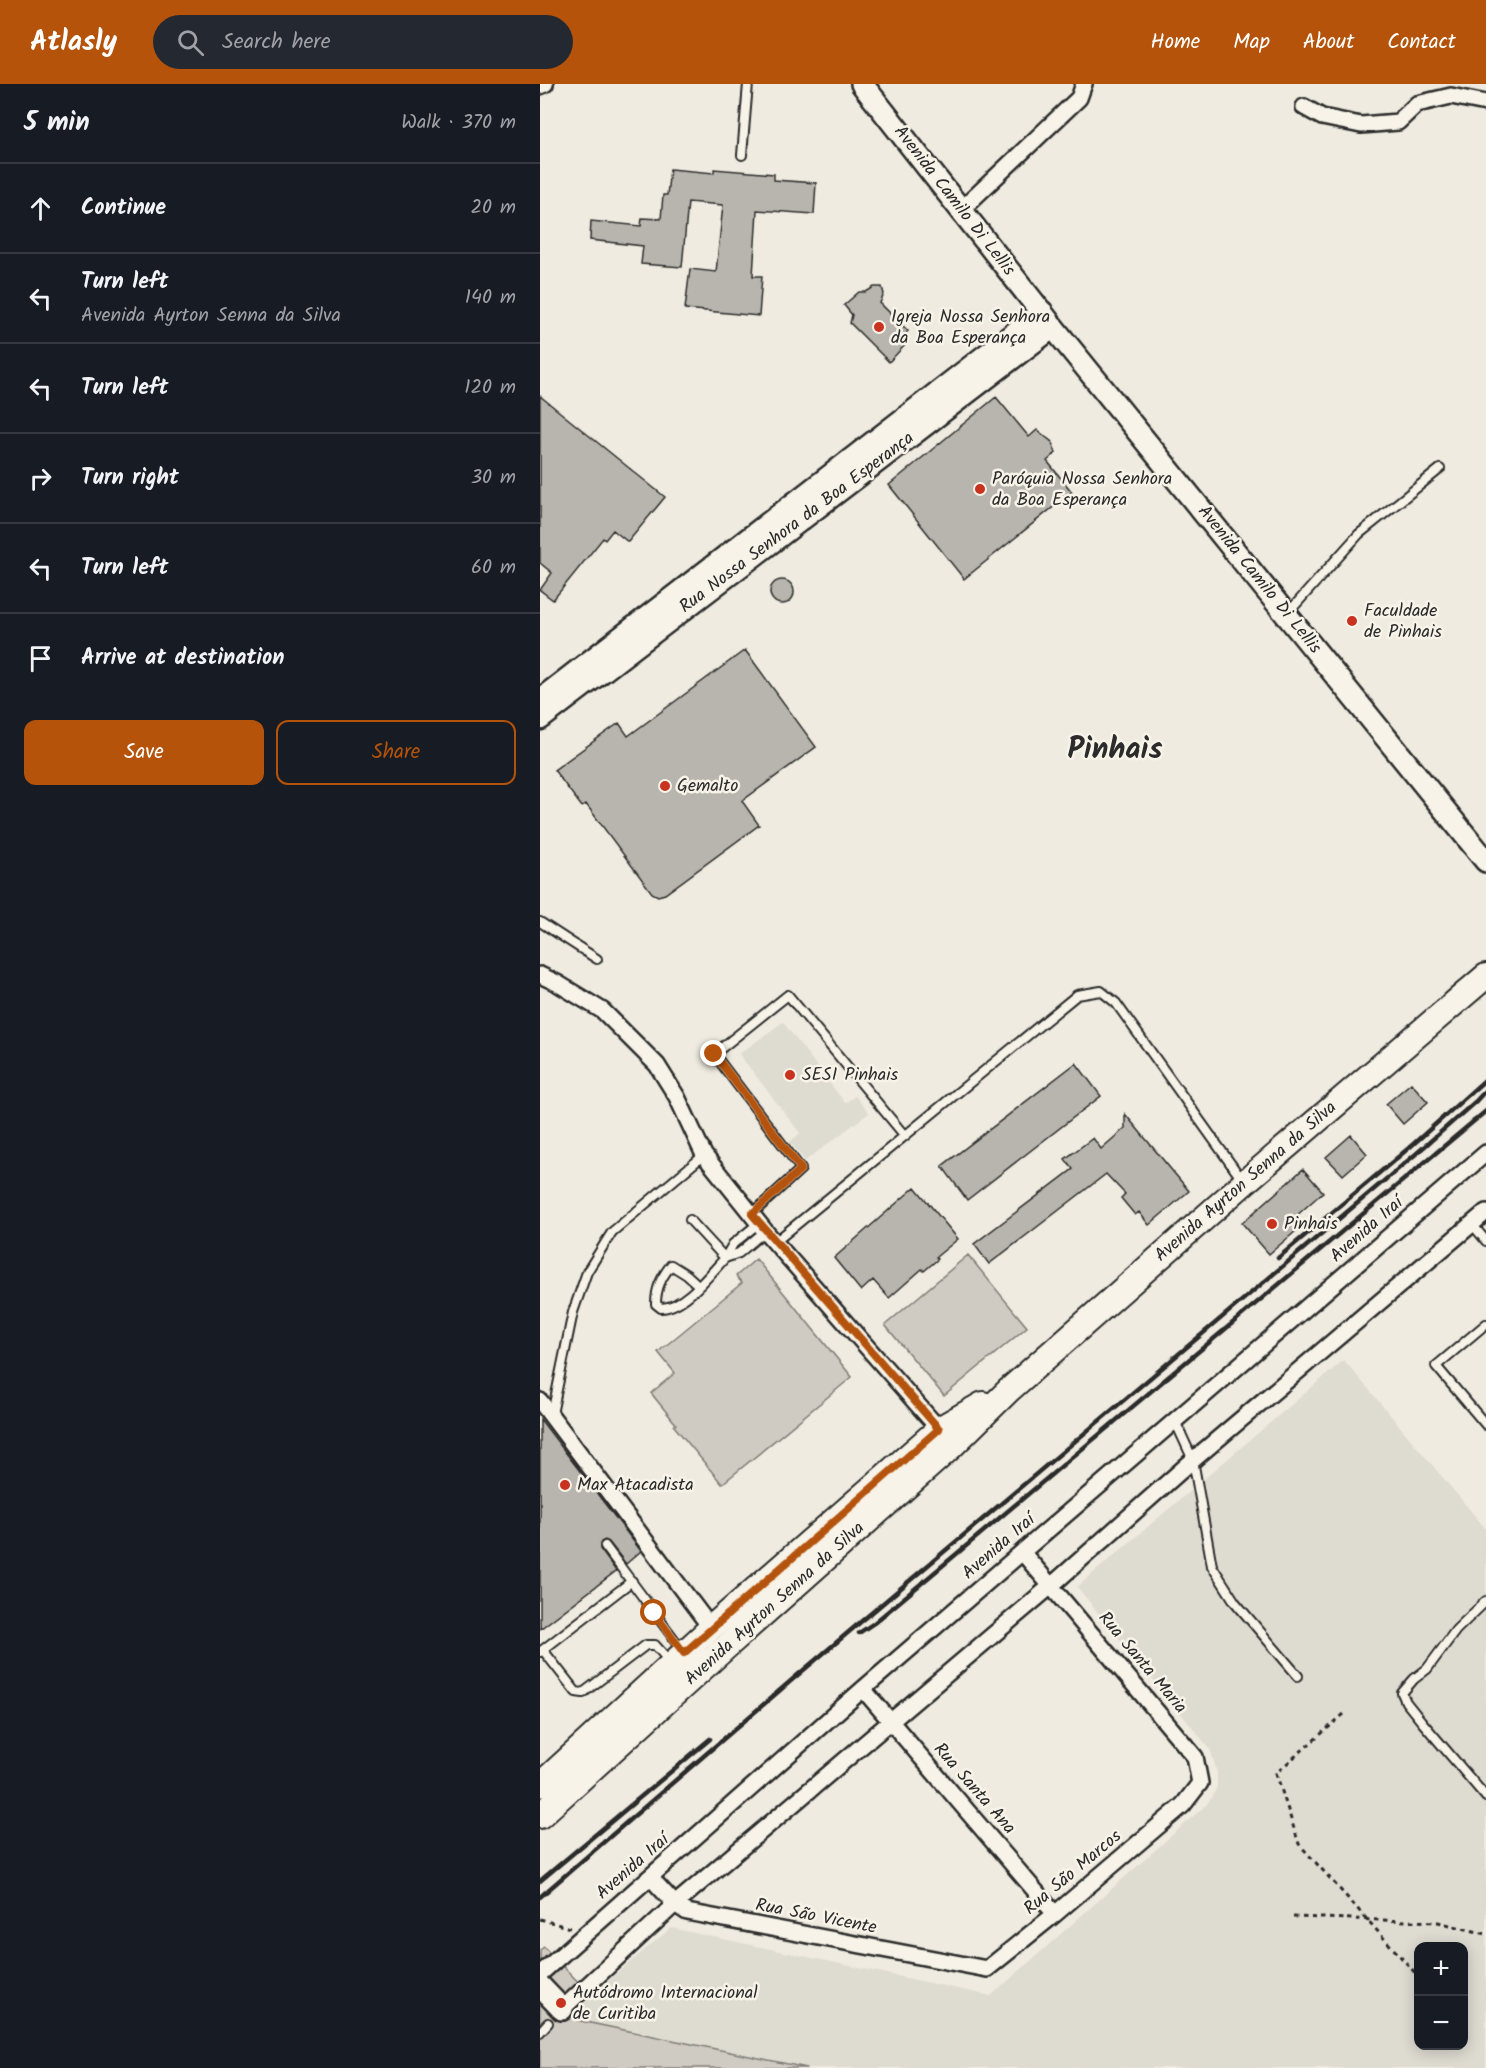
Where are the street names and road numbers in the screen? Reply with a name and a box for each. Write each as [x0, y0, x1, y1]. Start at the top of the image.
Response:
street label: Avenida Camilo Di Lellis [886, 119, 1022, 283]
street label: Rua Nossa Senhora da Boa Esperança [673, 425, 921, 621]
street label: Avenida Camilo Di Lellis [1190, 499, 1329, 661]
street label: Avenida Ayrton Senna da Silva [1148, 1094, 1344, 1270]
street label: Avenida Iraí [1324, 1188, 1412, 1270]
street label: Avenida Iraí [956, 1505, 1044, 1587]
street label: Avenida Ayrton Senna da Silva [678, 1515, 872, 1693]
street label: Rua Santa Maria [1090, 1605, 1194, 1721]
street label: Rua Santa Ana [926, 1736, 1022, 1842]
street label: Rua São Marcos [1017, 1823, 1129, 1923]
street label: Avenida Iraí [590, 1825, 678, 1907]
street label: Rua São Vicente [753, 1891, 879, 1943]

